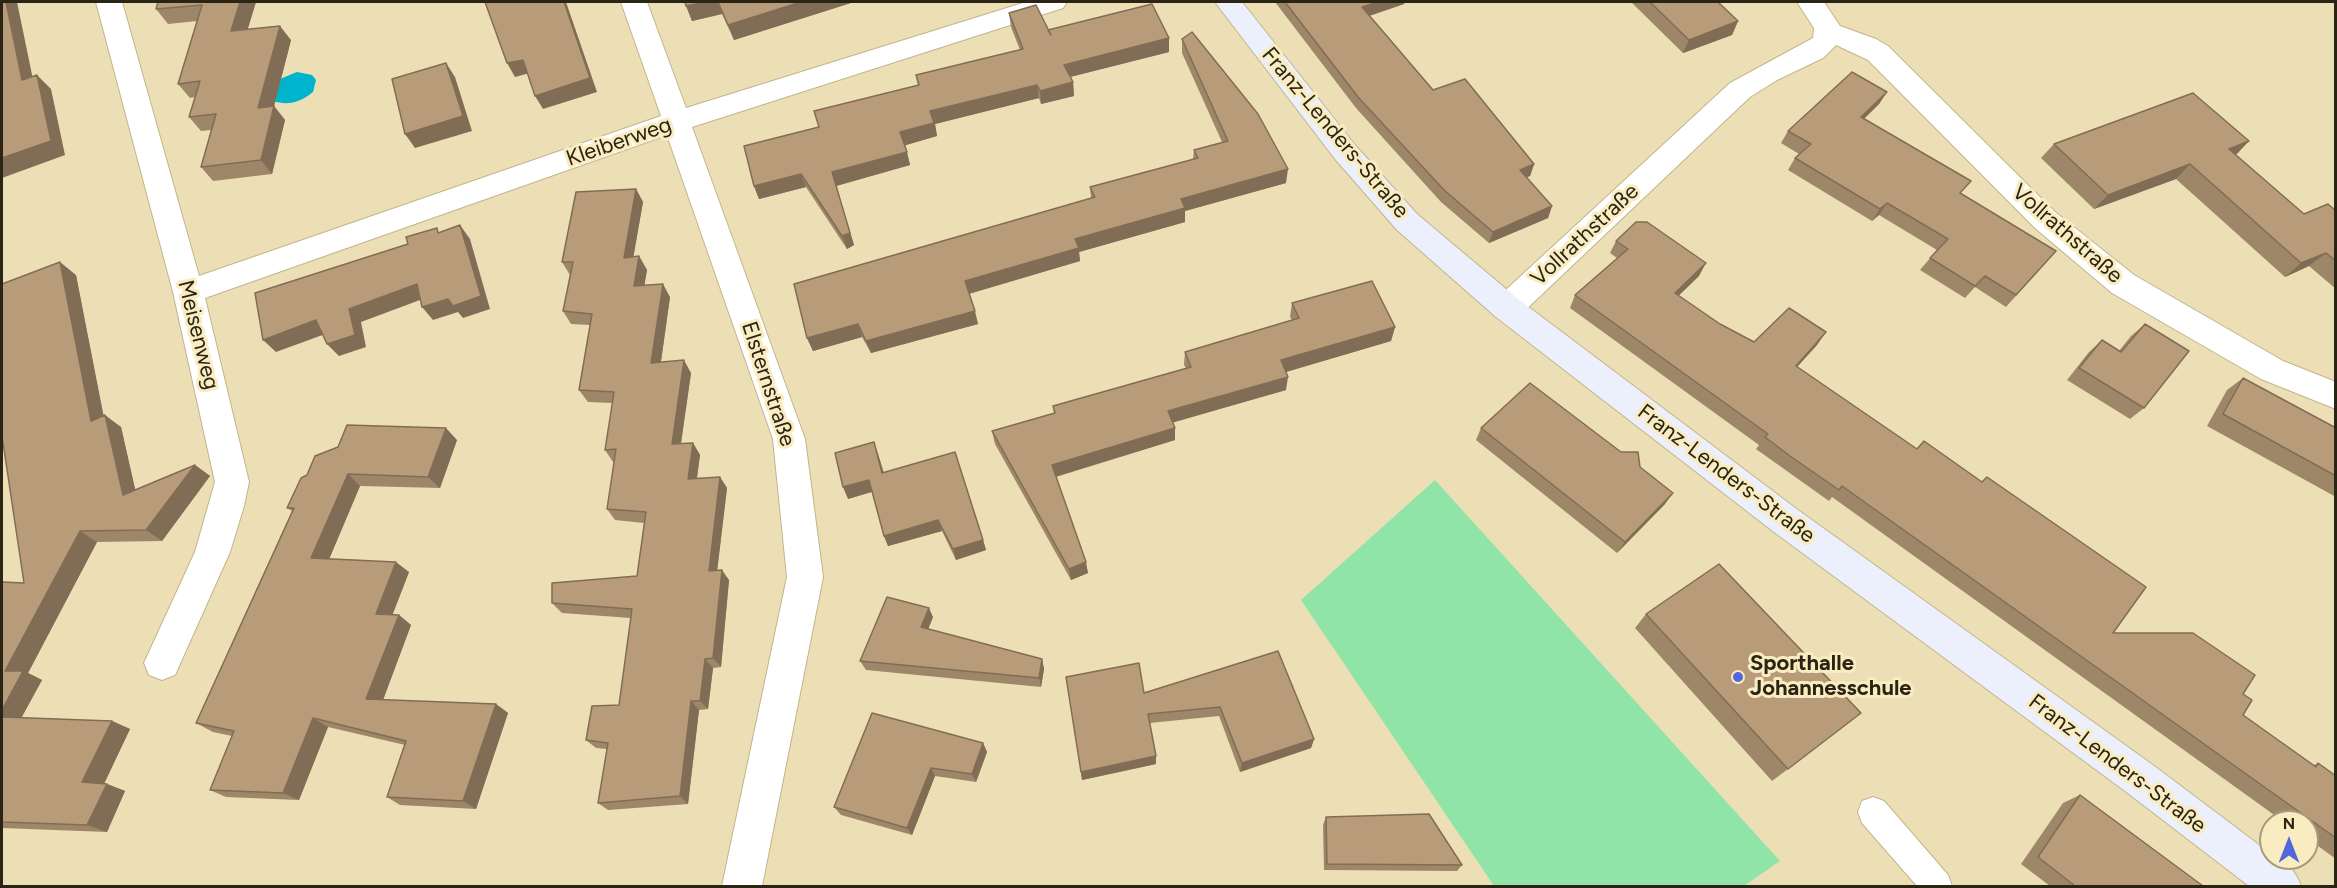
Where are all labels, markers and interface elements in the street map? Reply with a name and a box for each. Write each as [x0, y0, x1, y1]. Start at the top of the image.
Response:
street label: Franz-Lenders-Straße [1256, 42, 1414, 224]
street label: Kleiberweg [563, 112, 675, 172]
street label: Vollrathstraße [1526, 178, 1644, 292]
street label: Vollrathstraße [2006, 179, 2128, 289]
street label: Meisenweg [172, 277, 224, 393]
street label: Elsternstraße [735, 318, 801, 450]
street label: Franz-Lenders-Straße [1632, 399, 1820, 549]
place label: Sporthalle Johannesschule [1750, 651, 1911, 702]
marker: Sporthalle Johannesschule [1731, 670, 1745, 684]
street label: Franz-Lenders-Straße [2023, 689, 2211, 839]
north arrow [2259, 810, 2319, 870]
text: N [2283, 814, 2295, 833]

